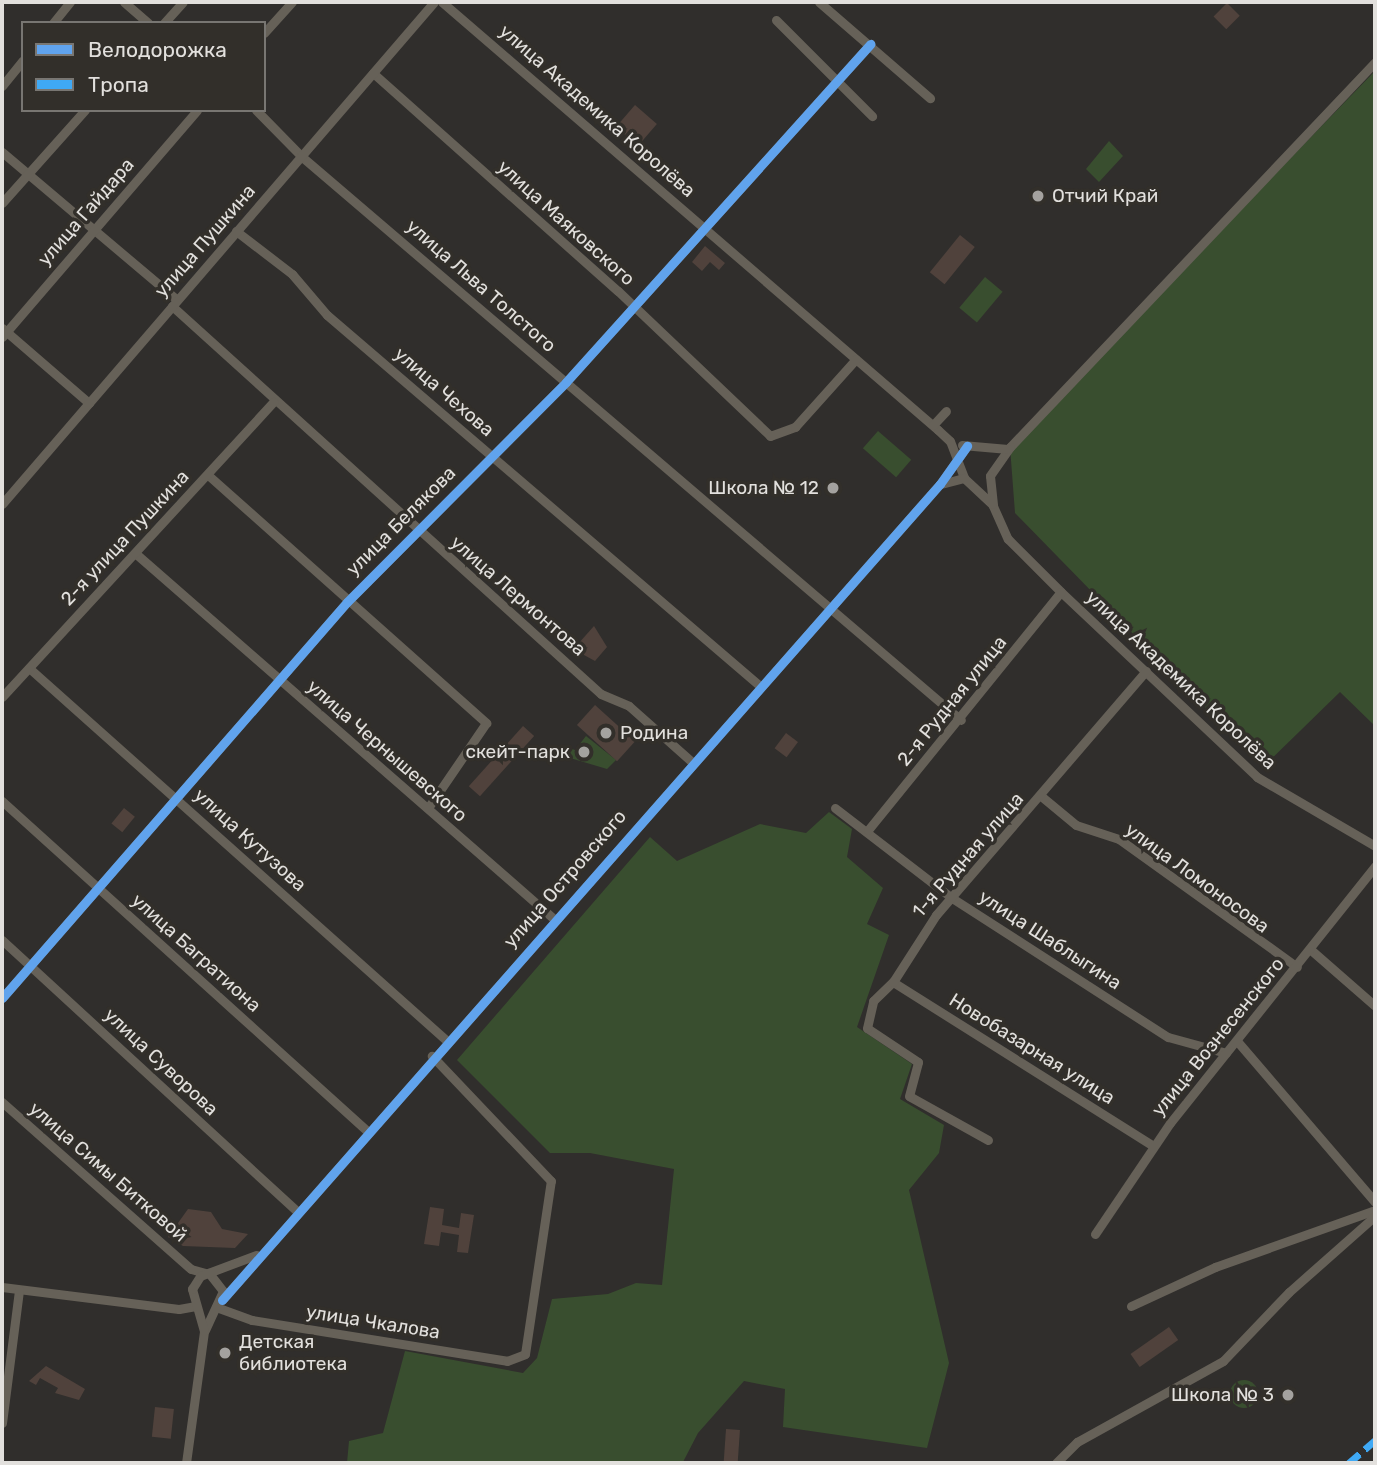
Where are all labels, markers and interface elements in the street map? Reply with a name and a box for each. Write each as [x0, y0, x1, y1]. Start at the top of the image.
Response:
street label: улица Академика Королёва [494, 20, 700, 202]
legend [21, 21, 266, 112]
text: Велодорожка [88, 37, 227, 62]
text: Тропа [88, 72, 149, 97]
street label: улица Гайдара [33, 154, 139, 270]
street label: улица Маяковского [493, 155, 639, 291]
street label: улица Пушкина [150, 180, 260, 302]
place label: Отчий Край [1052, 185, 1158, 207]
marker: Отчий Край [1030, 188, 1046, 204]
street label: улица Льва Толстого [402, 215, 560, 357]
street label: улица Чехова [389, 343, 499, 441]
street label: улица Белякова [342, 462, 460, 580]
street label: 2-я улица Пушкина [56, 466, 194, 610]
place label: Школа № 12 [708, 477, 819, 499]
marker: Школа № 12 [825, 480, 841, 496]
street label: улица Лермонтова [446, 531, 590, 661]
street label: улица Академика Королёва [1081, 586, 1281, 774]
street label: 2-я Рудная улица [893, 631, 1011, 771]
street label: улица Чернышевского [302, 675, 472, 827]
place label: Родина [620, 722, 688, 744]
marker: Родина [598, 725, 614, 741]
place label: скейт-парк [465, 741, 570, 763]
marker: скейт-парк [576, 744, 592, 760]
street label: улица Кутузова [189, 784, 311, 896]
street label: 1-я Рудная улица [908, 788, 1028, 922]
street label: улица Островского [499, 805, 631, 953]
street label: улица Ломоносова [1121, 818, 1273, 938]
street label: улица Шаблыгина [974, 885, 1126, 995]
street label: улица Багратиона [127, 889, 265, 1017]
street label: улица Вознесенского [1147, 953, 1289, 1121]
street label: Новобазарная улица [945, 989, 1119, 1109]
street label: улица Суворова [99, 1003, 223, 1121]
street label: улица Симы Битковой [24, 1097, 192, 1247]
street label: улица Чкалова [304, 1300, 442, 1344]
place label: Детская библиотека [239, 1331, 347, 1375]
marker: Детская библиотека [217, 1345, 233, 1361]
place label: Школа № 3 [1171, 1384, 1274, 1406]
marker: Школа № 3 [1280, 1387, 1296, 1403]

